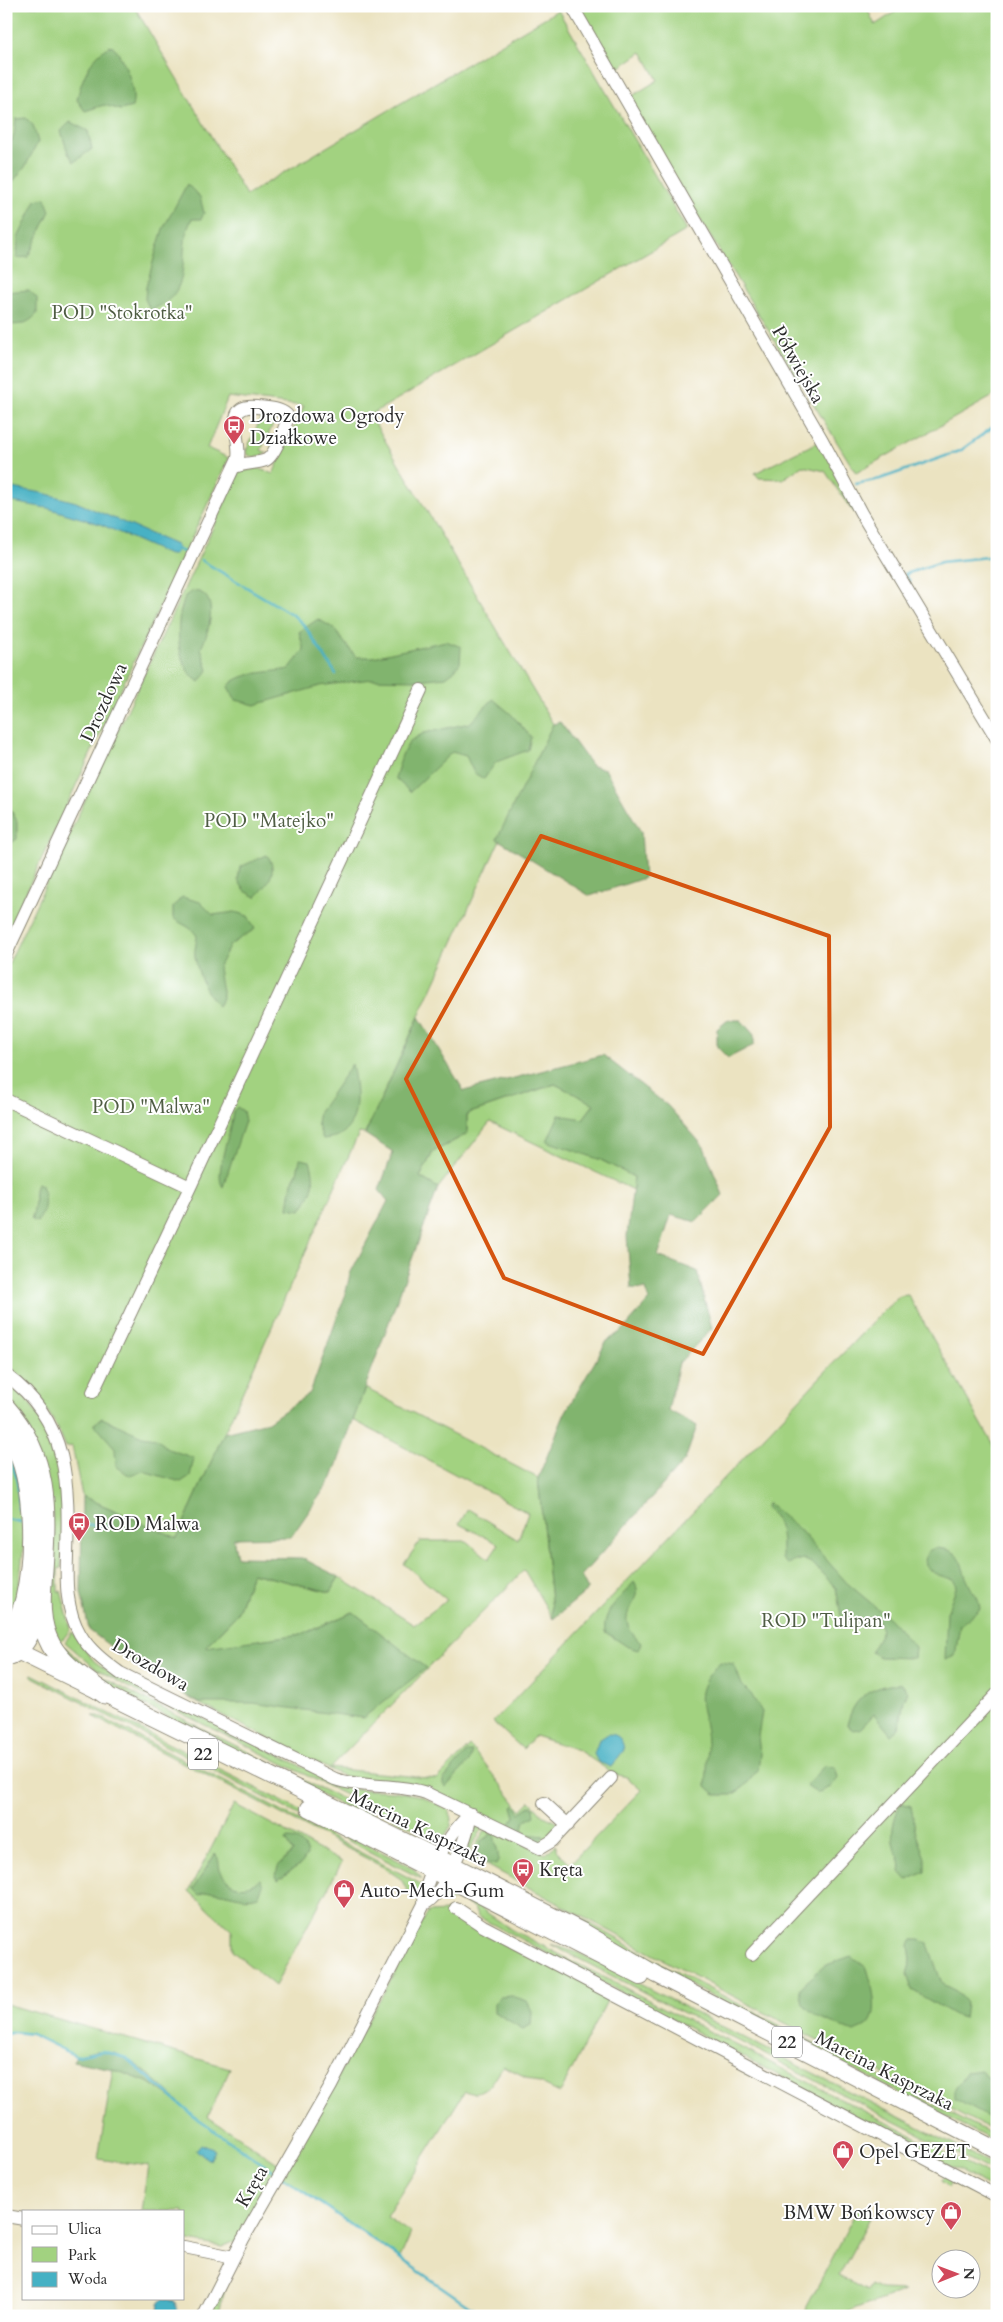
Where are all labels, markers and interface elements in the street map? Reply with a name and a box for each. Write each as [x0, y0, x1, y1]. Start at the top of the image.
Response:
park label: POD "Stokrotka" [51, 300, 193, 326]
street label: Półwiejska [765, 321, 831, 408]
place label: Drozdowa Ogrody Działkowe [250, 403, 404, 451]
bus stop icon: Drozdowa Ogrody Działkowe [222, 414, 246, 445]
street label: Drozdowa [74, 658, 134, 746]
park label: POD "Matejko" [204, 808, 334, 834]
park label: POD "Malwa" [92, 1094, 210, 1120]
bus stop icon: ROD Malwa [67, 1511, 91, 1542]
place label: ROD Malwa [95, 1511, 200, 1537]
park label: ROD "Tulipan" [761, 1608, 891, 1634]
street label: Drozdowa [107, 1632, 194, 1697]
road number: 22 [188, 1738, 218, 1770]
street label: Marcina Kasprzaka [345, 1783, 493, 1873]
bus stop icon: Kręta [511, 1857, 535, 1888]
place label: Kręta [539, 1857, 583, 1883]
shop icon: Auto-Mech-Gum [332, 1878, 356, 1909]
place label: Auto-Mech-Gum [360, 1878, 505, 1904]
street label: Marcina Kasprzaka [811, 2025, 958, 2117]
road number: 22 [772, 2026, 802, 2058]
shop icon: Opel GEZET [831, 2139, 855, 2170]
place label: Opel GEZET [859, 2139, 970, 2165]
street label: Kręta [230, 2161, 274, 2212]
place label: BMW Bońkowscy [783, 2200, 935, 2226]
shop icon: BMW Bońkowscy [939, 2200, 963, 2231]
legend [22, 2210, 185, 2300]
text: Ulica [68, 2219, 102, 2239]
text: Park [68, 2245, 97, 2265]
north arrow [930, 2250, 980, 2300]
text: N [959, 2268, 978, 2280]
text: Woda [67, 2269, 108, 2289]

